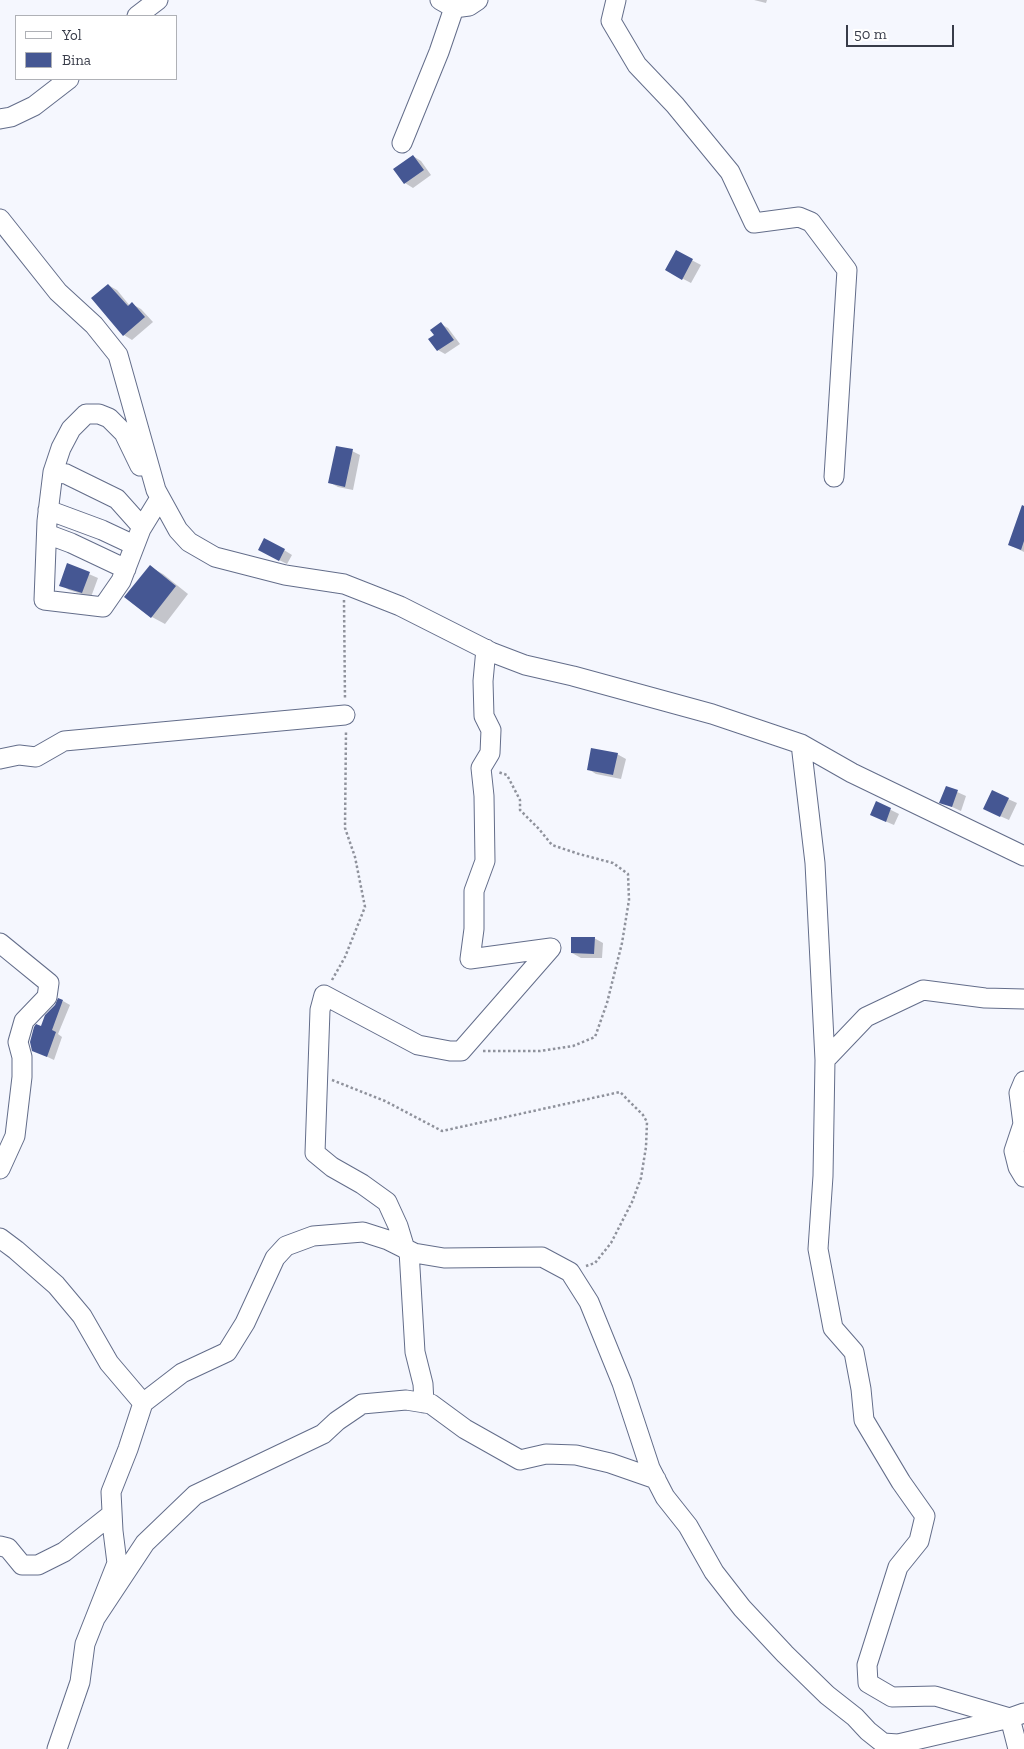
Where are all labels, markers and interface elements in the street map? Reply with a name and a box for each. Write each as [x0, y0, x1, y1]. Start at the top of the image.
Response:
legend [15, 15, 178, 80]
scale bar [849, 15, 956, 47]
text: 50 m [854, 25, 887, 43]
text: Yol [62, 26, 82, 44]
text: Bina [62, 51, 91, 69]

